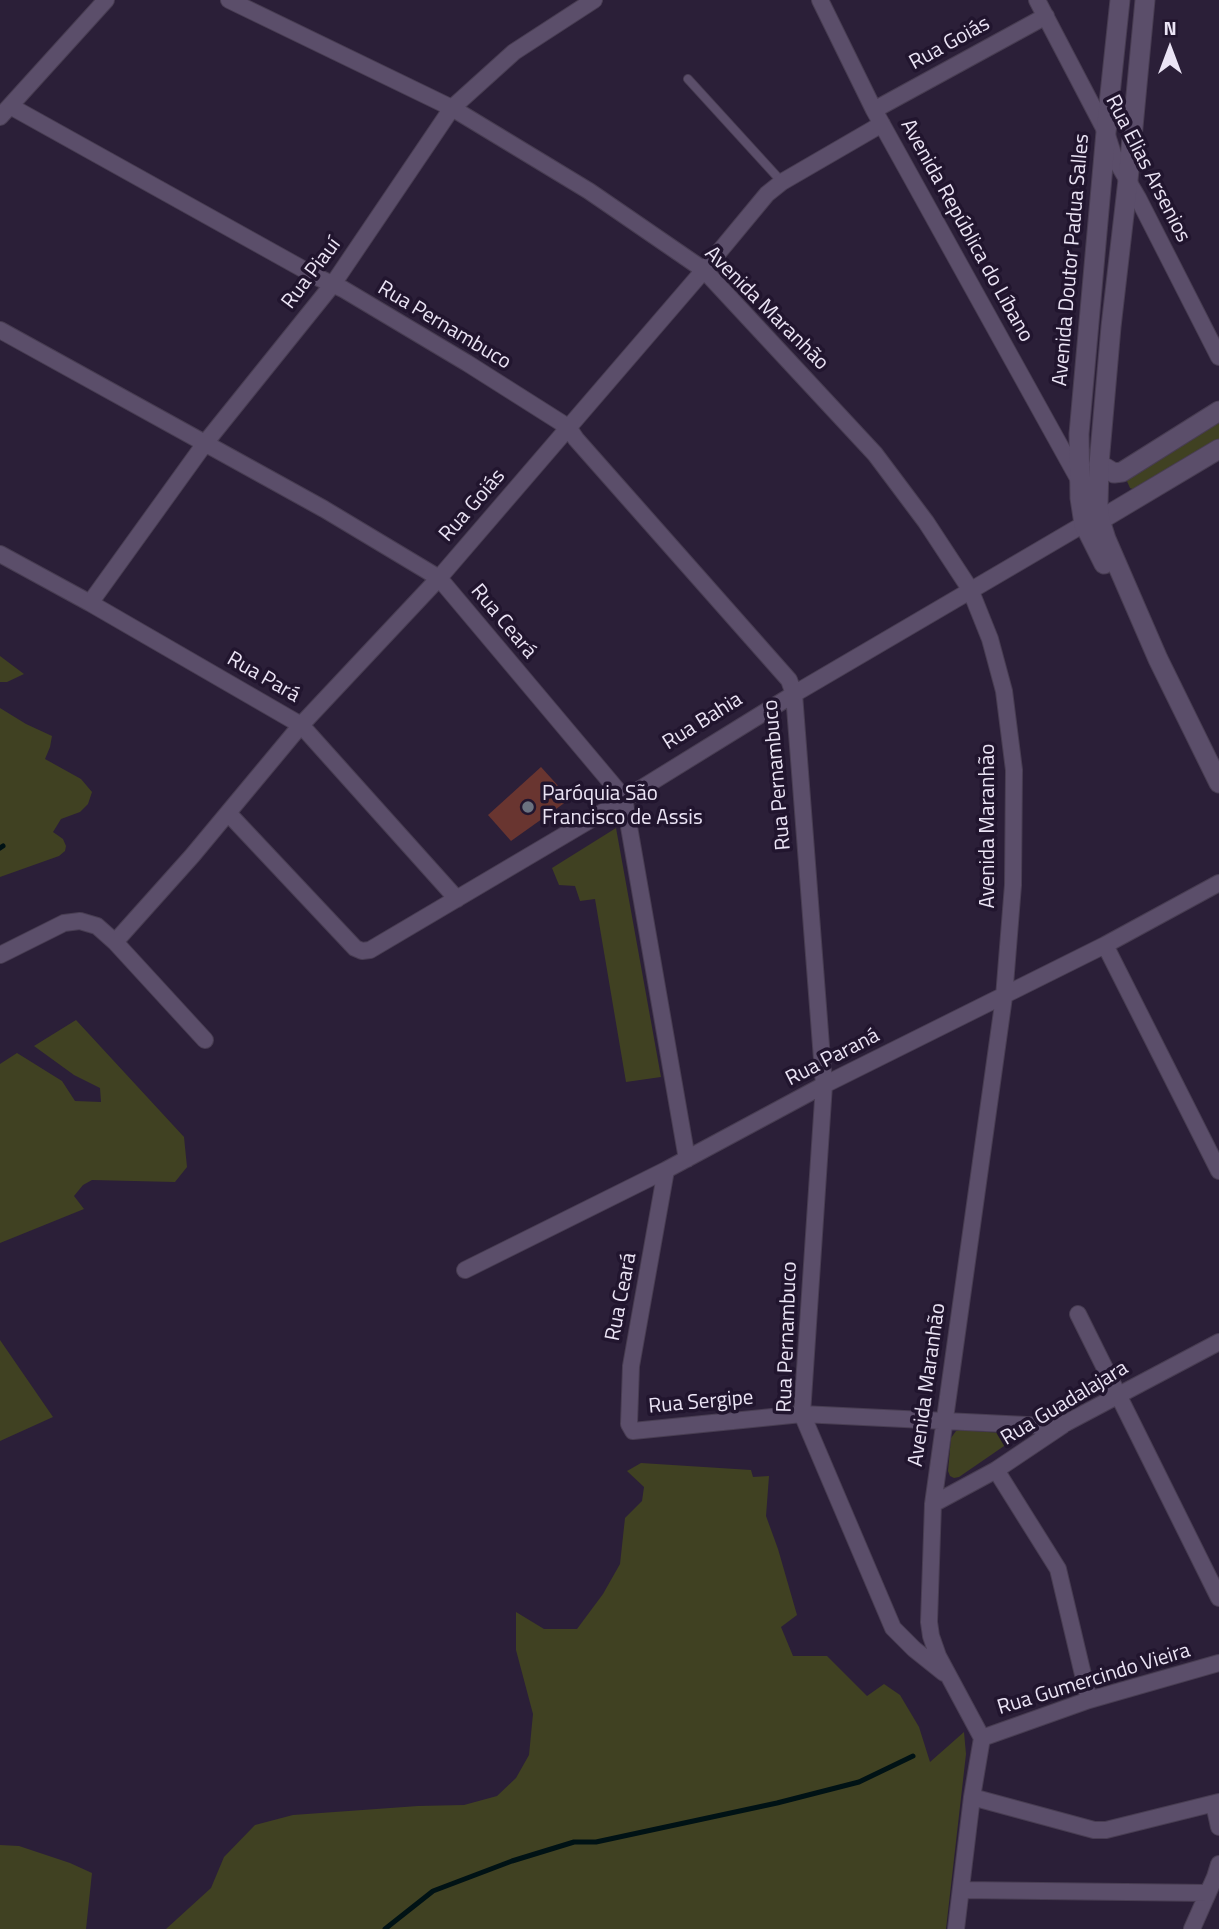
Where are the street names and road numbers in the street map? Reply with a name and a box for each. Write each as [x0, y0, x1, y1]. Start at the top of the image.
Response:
street label: Rua Goiás [905, 12, 995, 76]
street label: Rua Elias Arsenios [1099, 91, 1195, 247]
street label: Avenida República do Líbano [894, 115, 1038, 347]
street label: Avenida Doutor Padua Salles [1048, 133, 1096, 387]
street label: Rua Piauí [277, 233, 347, 315]
street label: Avenida Maranhão [699, 242, 833, 376]
street label: Rua Pernambuco [373, 276, 515, 376]
street label: Rua Goiás [435, 464, 511, 548]
street label: Rua Ceará [465, 580, 541, 664]
street label: Rua Pará [222, 647, 304, 709]
street label: Rua Bahia [659, 688, 747, 756]
street label: Rua Pernambuco [759, 699, 797, 851]
street label: Avenida Maranhão [976, 744, 1002, 908]
street label: Rua Paraná [782, 1024, 884, 1092]
street label: Rua Ceará [601, 1251, 643, 1343]
street label: Rua Pernambuco [773, 1261, 803, 1413]
street label: Avenida Maranhão [904, 1302, 952, 1468]
street label: Rua Guadalajara [997, 1356, 1133, 1452]
street label: Rua Sergipe [647, 1386, 755, 1420]
street label: Rua Gumercindo Vieira [995, 1639, 1193, 1721]

